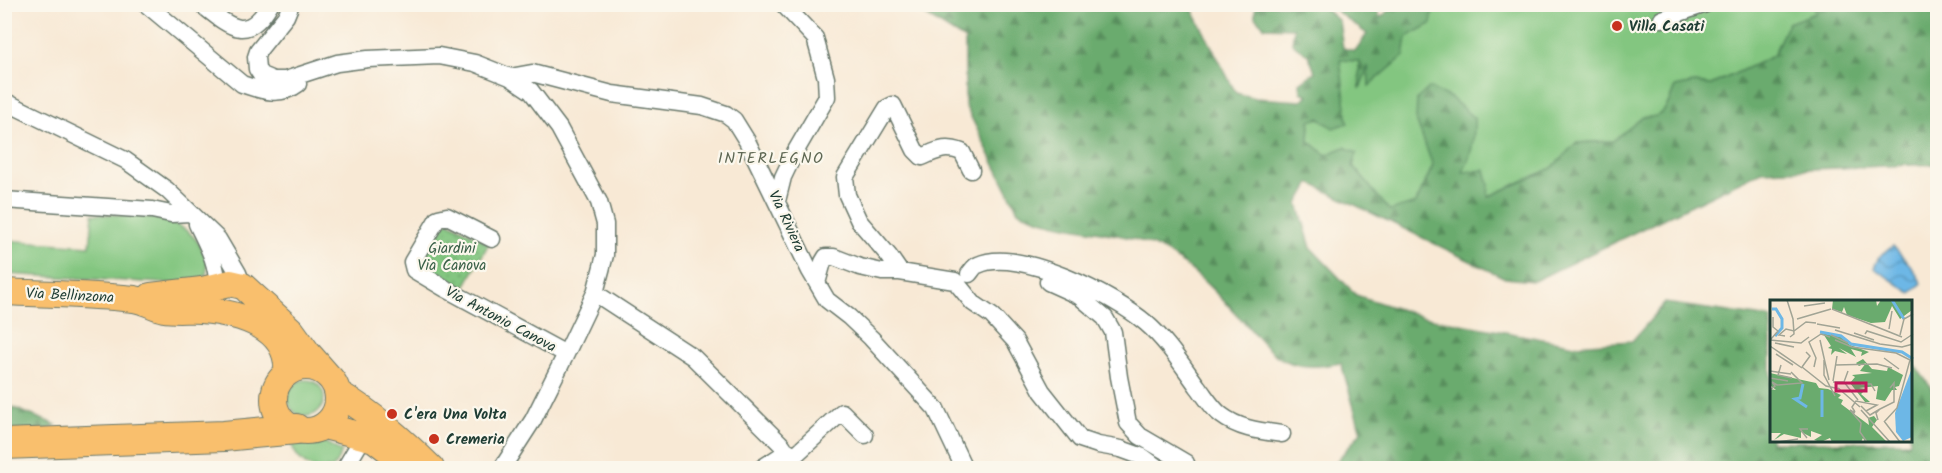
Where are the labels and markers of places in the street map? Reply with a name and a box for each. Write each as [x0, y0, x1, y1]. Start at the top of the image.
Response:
place label: Villa Casati [1629, 15, 1706, 39]
marker: Villa Casati [1610, 19, 1624, 33]
place label: C'era Una Volta [404, 403, 507, 427]
marker: C'era Una Volta [385, 407, 399, 421]
place label: Cremeria [446, 428, 505, 452]
marker: Cremeria [427, 432, 441, 446]

